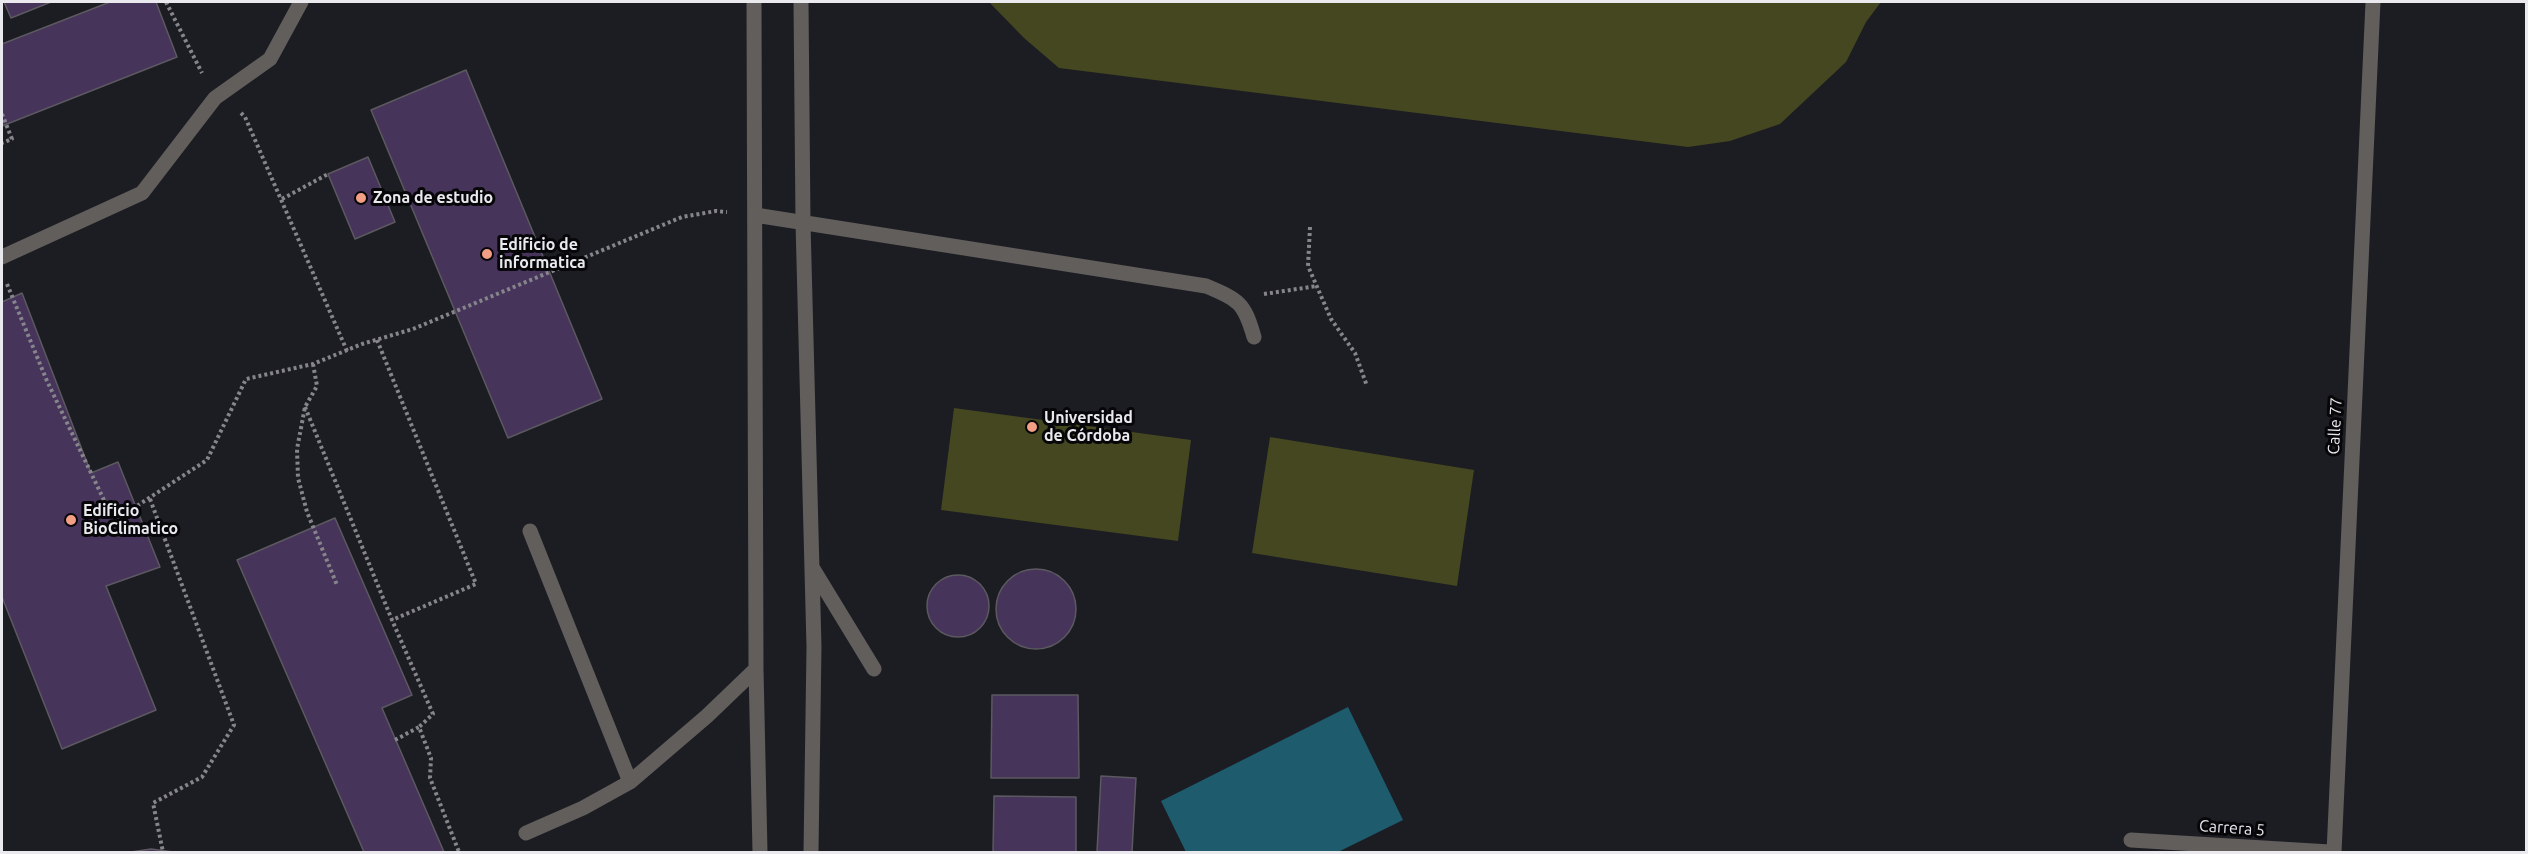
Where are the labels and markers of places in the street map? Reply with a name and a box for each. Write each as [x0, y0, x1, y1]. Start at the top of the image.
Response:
place label: Zona de estudio [373, 188, 493, 208]
marker: Zona de estudio [354, 191, 368, 205]
place label: Edificio de informatica [499, 235, 586, 273]
marker: Edificio de informatica [480, 247, 494, 261]
place label: Universidad de Córdoba [1044, 408, 1133, 446]
marker: Universidad de Córdoba [1025, 420, 1039, 434]
place label: Edificio BioClimatico [83, 501, 178, 539]
marker: Edificio BioClimatico [64, 513, 78, 527]

